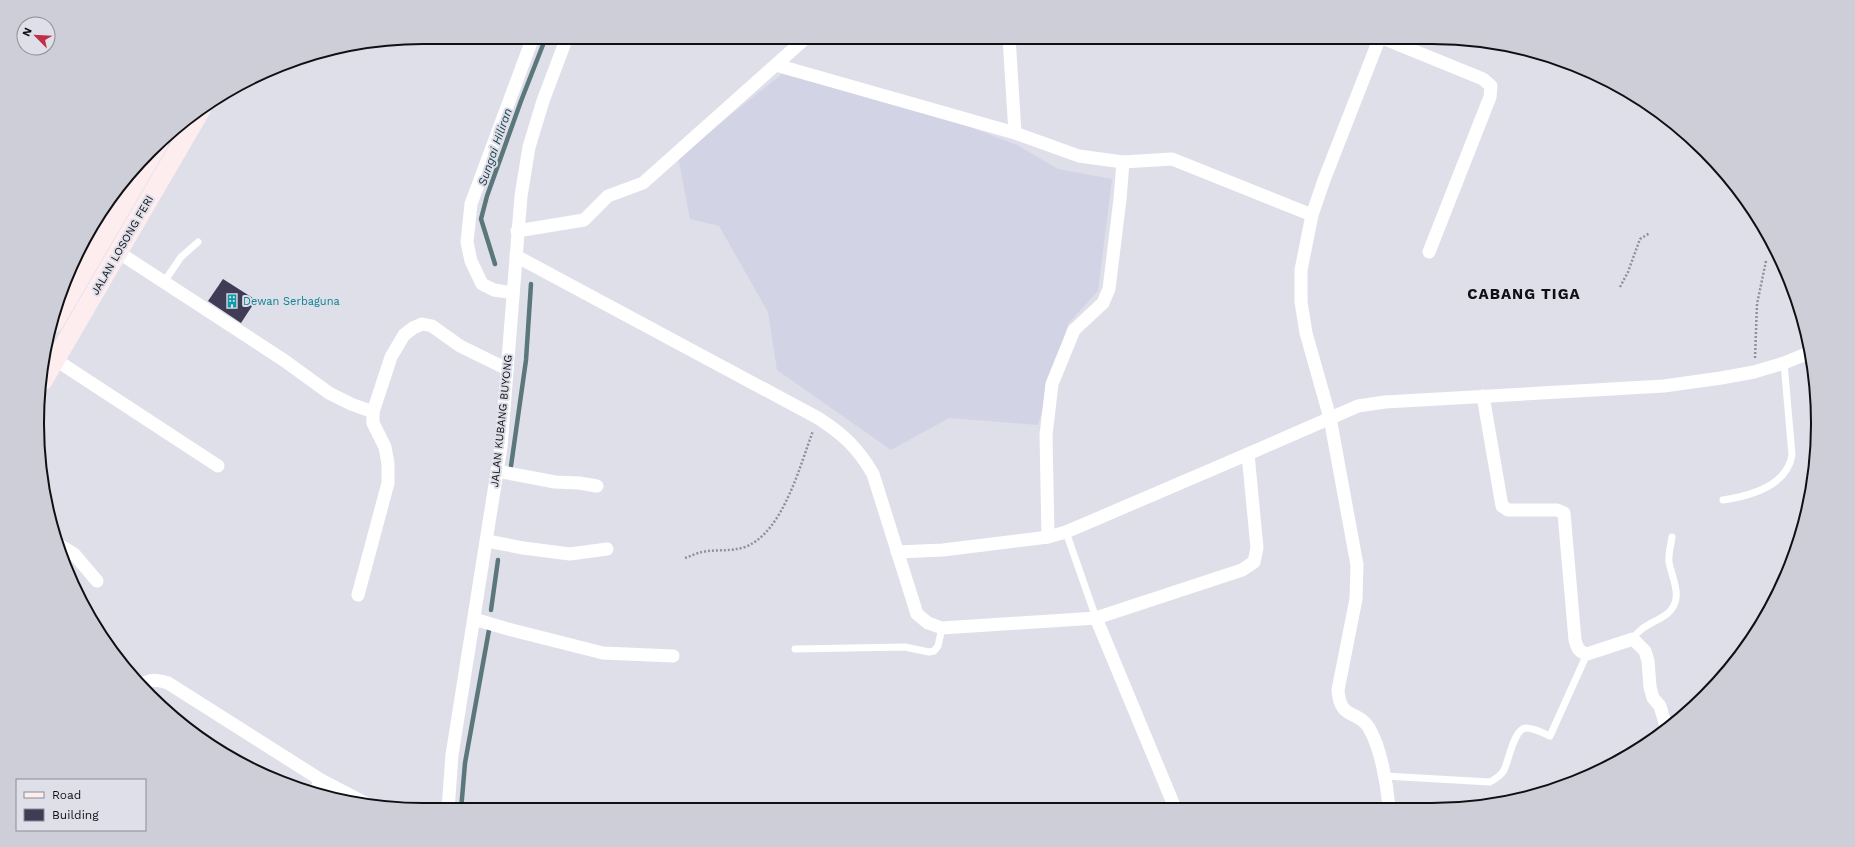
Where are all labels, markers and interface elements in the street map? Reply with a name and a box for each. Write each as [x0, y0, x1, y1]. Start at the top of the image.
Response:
north arrow [16, 16, 56, 56]
text: N [20, 26, 35, 39]
water label: Sungai Hiliran [475, 106, 515, 188]
street label: JALAN LOSONG FERI [89, 193, 156, 297]
district label: CABANG TIGA [1467, 285, 1581, 303]
building icon: Dewan Serbaguna [224, 293, 240, 309]
place label: Dewan Serbaguna [243, 295, 340, 308]
street label: JALAN KUBANG BUYONG [488, 354, 515, 488]
legend [16, 779, 146, 831]
text: Road [52, 788, 81, 802]
text: Building [52, 808, 99, 822]

